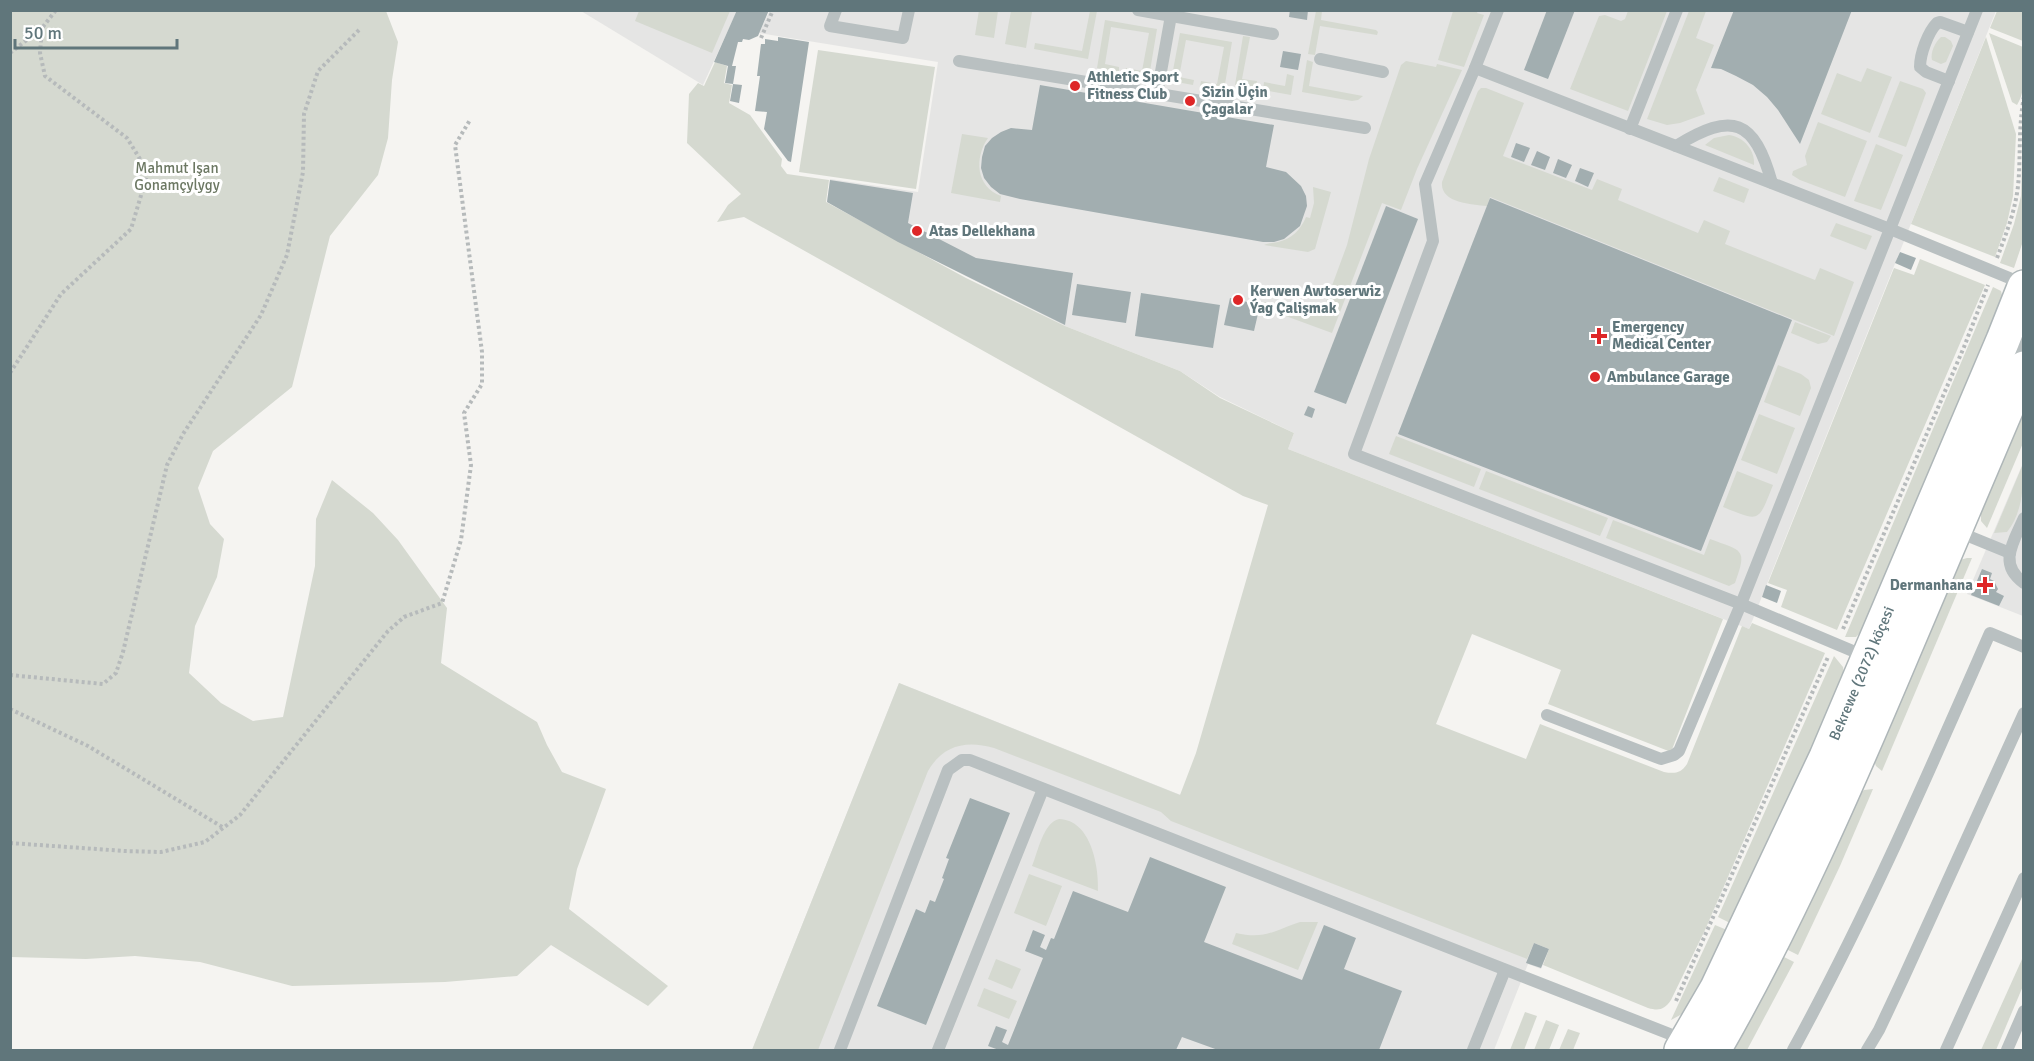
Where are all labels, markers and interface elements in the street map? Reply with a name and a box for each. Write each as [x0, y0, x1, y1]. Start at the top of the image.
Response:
scale bar [15, 12, 177, 50]
text: 50 m [24, 22, 62, 44]
place label: Athletic Sport Fitness Club [1087, 68, 1179, 103]
marker: Athletic Sport Fitness Club [1068, 79, 1082, 93]
place label: Sizin Üçin Çagalar [1202, 83, 1268, 118]
marker: Sizin Üçin Çagalar [1183, 94, 1197, 108]
park label: Mahmut Işan Gonamçylygy [134, 159, 220, 194]
place label: Atas Dellekhana [929, 222, 1035, 240]
marker: Atas Dellekhana [910, 224, 924, 238]
place label: Kerwen Awtoserwiz Ýag Çalişmak [1249, 282, 1381, 317]
marker: Kerwen Awtoserwiz Ýag Çalişmak [1231, 293, 1245, 307]
place label: Emergency Medical Center [1612, 318, 1711, 353]
marker: Emergency Medical Center [1590, 327, 1608, 345]
place label: Ambulance Garage [1607, 368, 1730, 386]
marker: Ambulance Garage [1588, 370, 1602, 384]
place label: Dermanhana [1890, 576, 1973, 594]
marker: Dermanhana [1978, 578, 1992, 592]
street label: Bekrewe (2072) köçesi [1825, 603, 1898, 743]

